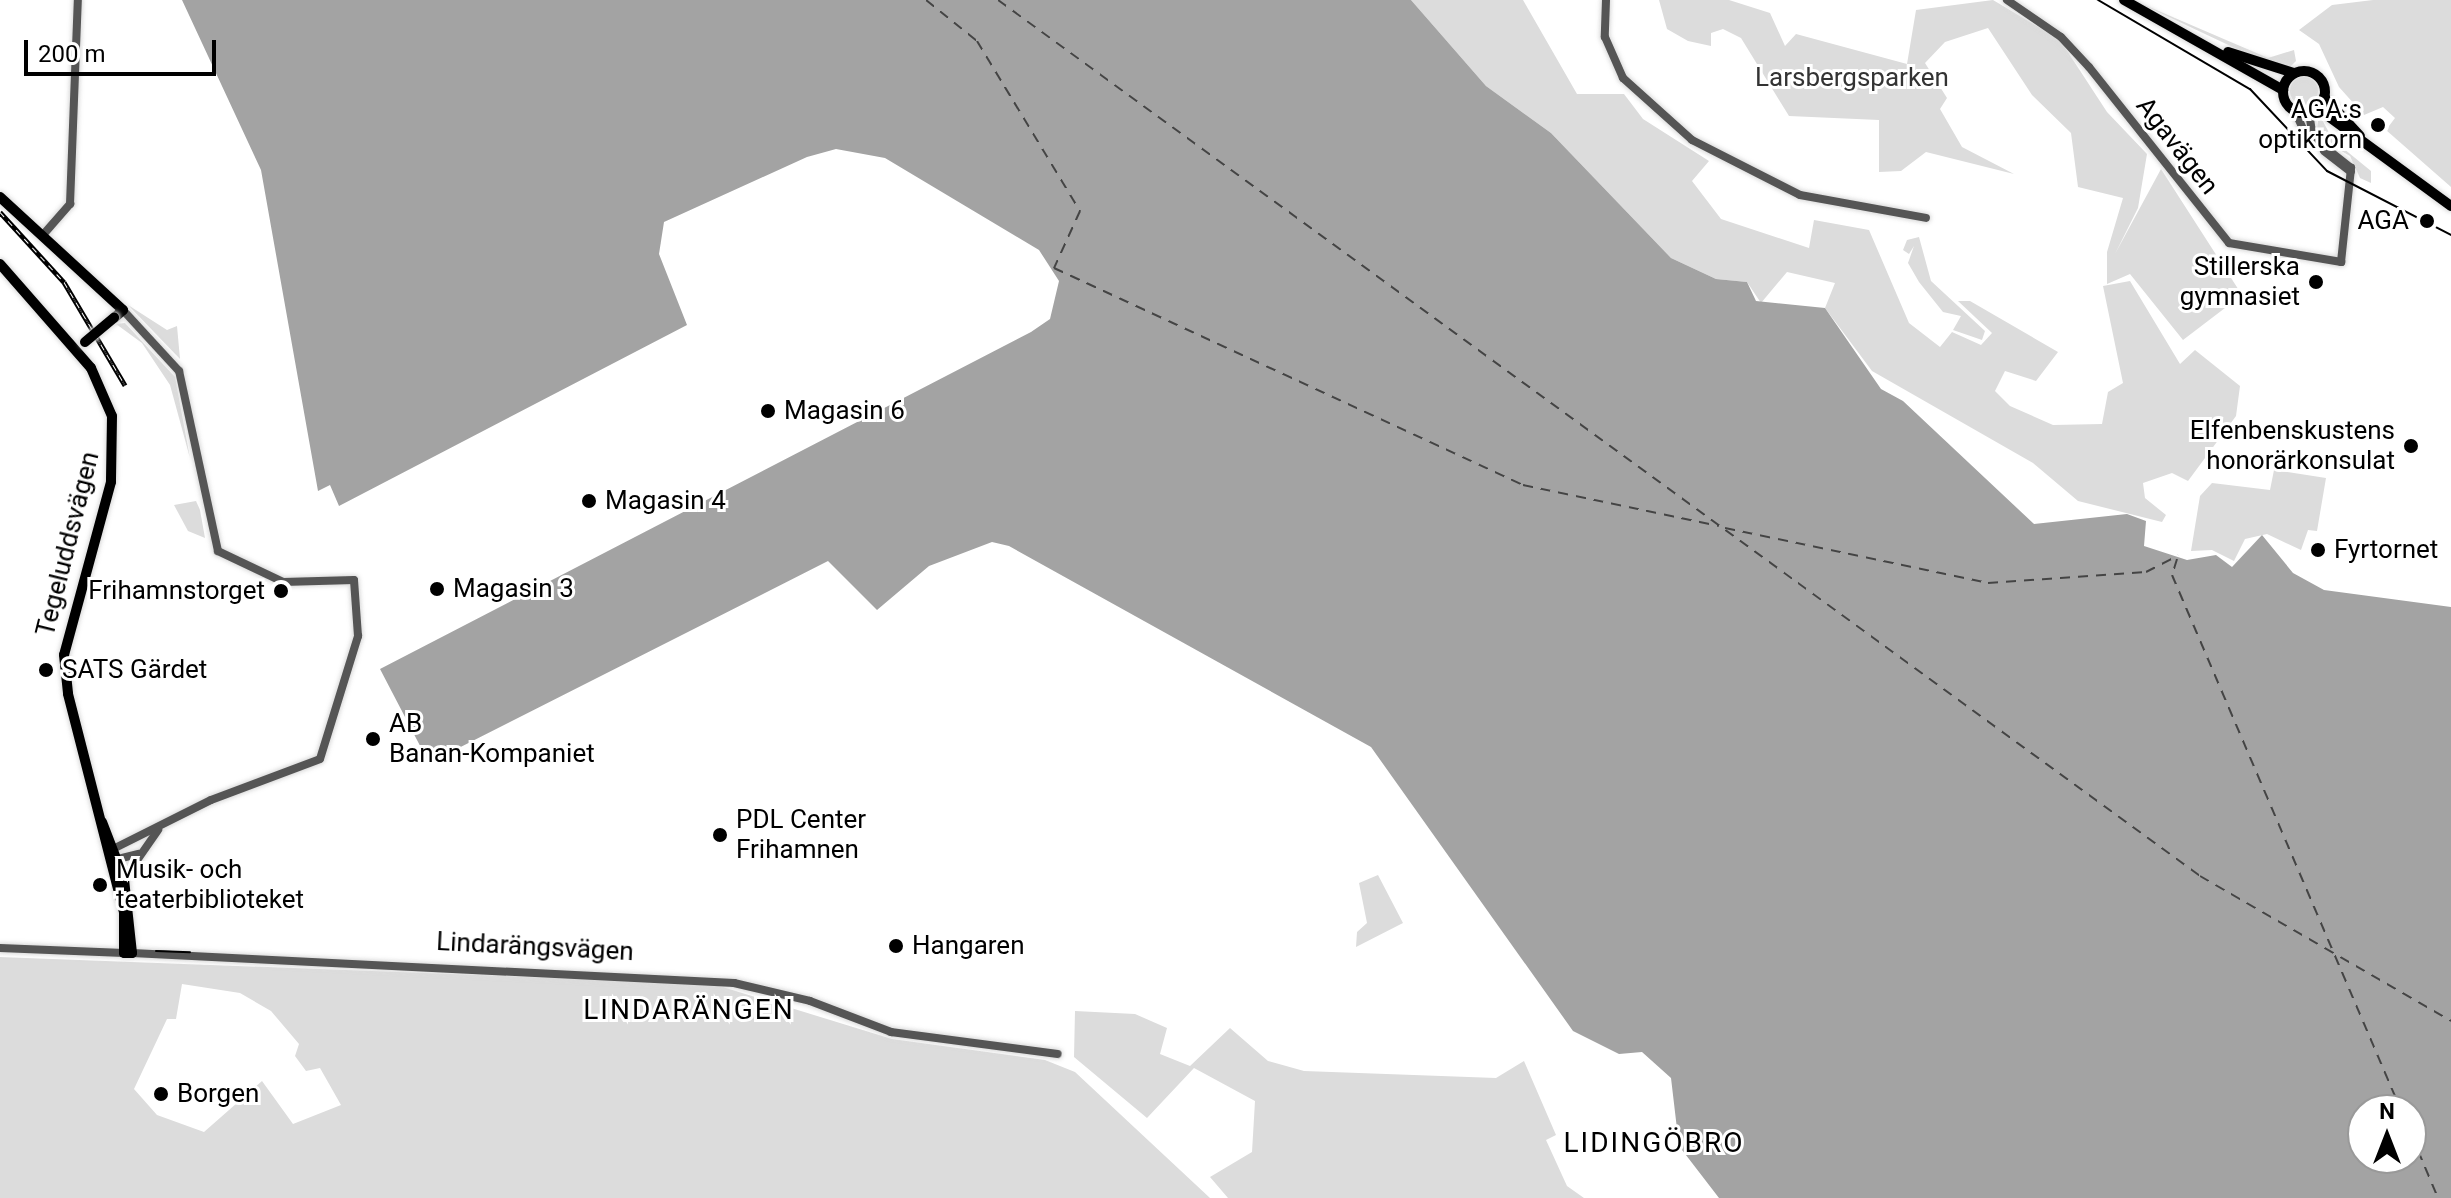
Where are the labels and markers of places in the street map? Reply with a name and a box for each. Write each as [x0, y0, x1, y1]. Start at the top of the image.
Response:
place label: AGA:s optiktorn [2258, 94, 2362, 156]
marker: AGA:s optiktorn [2369, 116, 2387, 134]
place label: AGA [2358, 205, 2409, 237]
marker: AGA [2416, 210, 2438, 232]
place label: Stillerska gymnasiet [2180, 251, 2300, 312]
marker: Stillerska gymnasiet [2307, 273, 2325, 291]
place label: Magasin 6 [784, 395, 905, 427]
marker: Magasin 6 [759, 402, 777, 420]
place label: Elfenbenskustens honorärkonsulat [2190, 415, 2395, 476]
marker: Elfenbenskustens honorärkonsulat [2402, 437, 2420, 455]
place label: Magasin 4 [605, 485, 726, 517]
marker: Magasin 4 [580, 492, 598, 510]
place label: Fyrtornet [2334, 534, 2438, 566]
marker: Fyrtornet [2309, 541, 2327, 559]
place label: Magasin 3 [453, 573, 574, 605]
place label: Frihamnstorget [88, 575, 265, 607]
marker: Magasin 3 [428, 580, 446, 598]
marker: Frihamnstorget [272, 582, 290, 600]
place label: SATS Gärdet [62, 654, 207, 686]
marker: SATS Gärdet [37, 661, 55, 679]
place label: AB Banan-Kompaniet [389, 708, 595, 770]
marker: AB Banan-Kompaniet [364, 730, 382, 748]
place label: PDL Center Frihamnen [736, 804, 866, 866]
marker: PDL Center Frihamnen [711, 826, 729, 844]
place label: Musik- och teaterbiblioteket [116, 854, 304, 916]
marker: Musik- och teaterbiblioteket [91, 876, 109, 894]
place label: Hangaren [912, 930, 1025, 962]
marker: Hangaren [887, 937, 905, 955]
place label: Borgen [177, 1078, 259, 1110]
marker: Borgen [152, 1085, 170, 1103]

